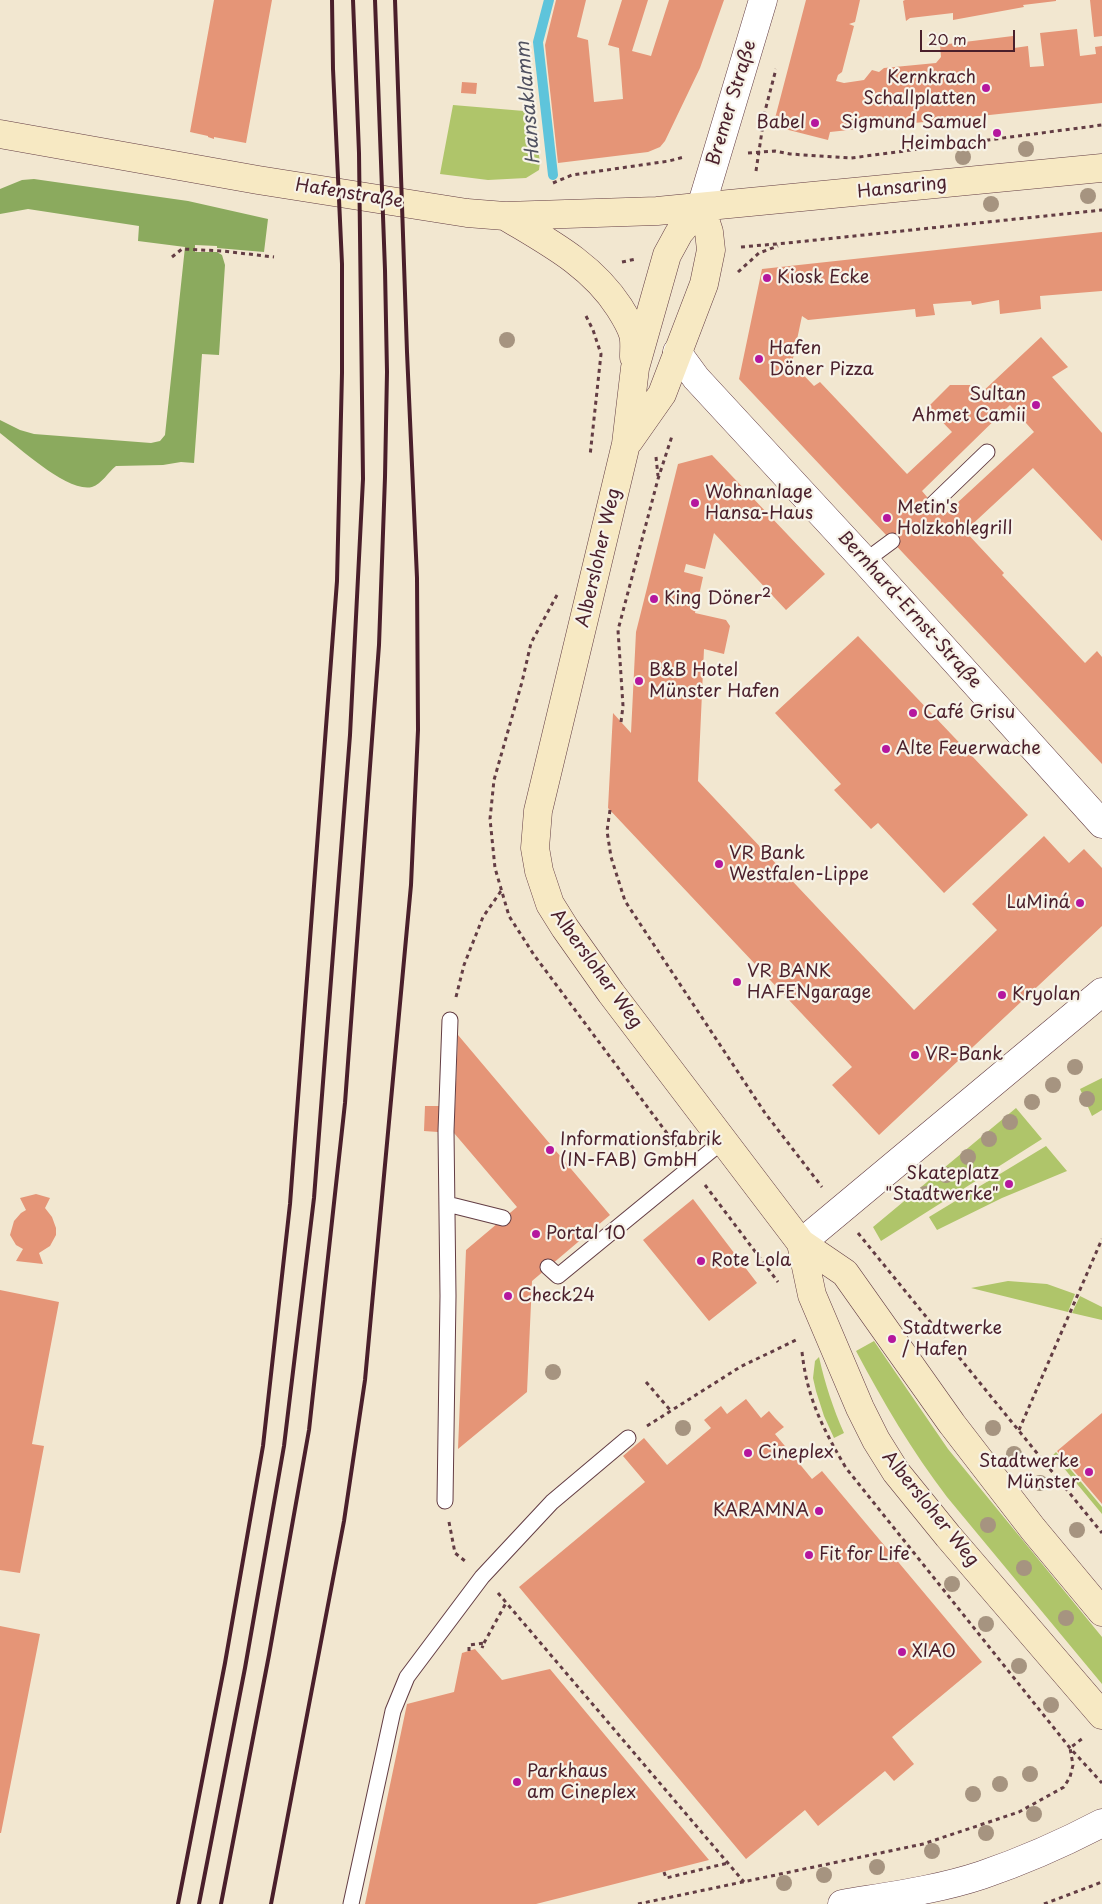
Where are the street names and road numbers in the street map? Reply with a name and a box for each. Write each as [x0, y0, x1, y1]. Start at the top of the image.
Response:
street label: Bremer Straße [703, 38, 761, 168]
street label: Hansaring [856, 173, 948, 203]
street label: Hafenstraße [294, 175, 404, 213]
street label: Albersloher Weg [573, 486, 625, 630]
street label: Bernhard-Ernst-Straße [832, 527, 986, 693]
street label: Albersloher Weg [546, 905, 646, 1033]
street label: Albersloher Weg [877, 1447, 983, 1571]

